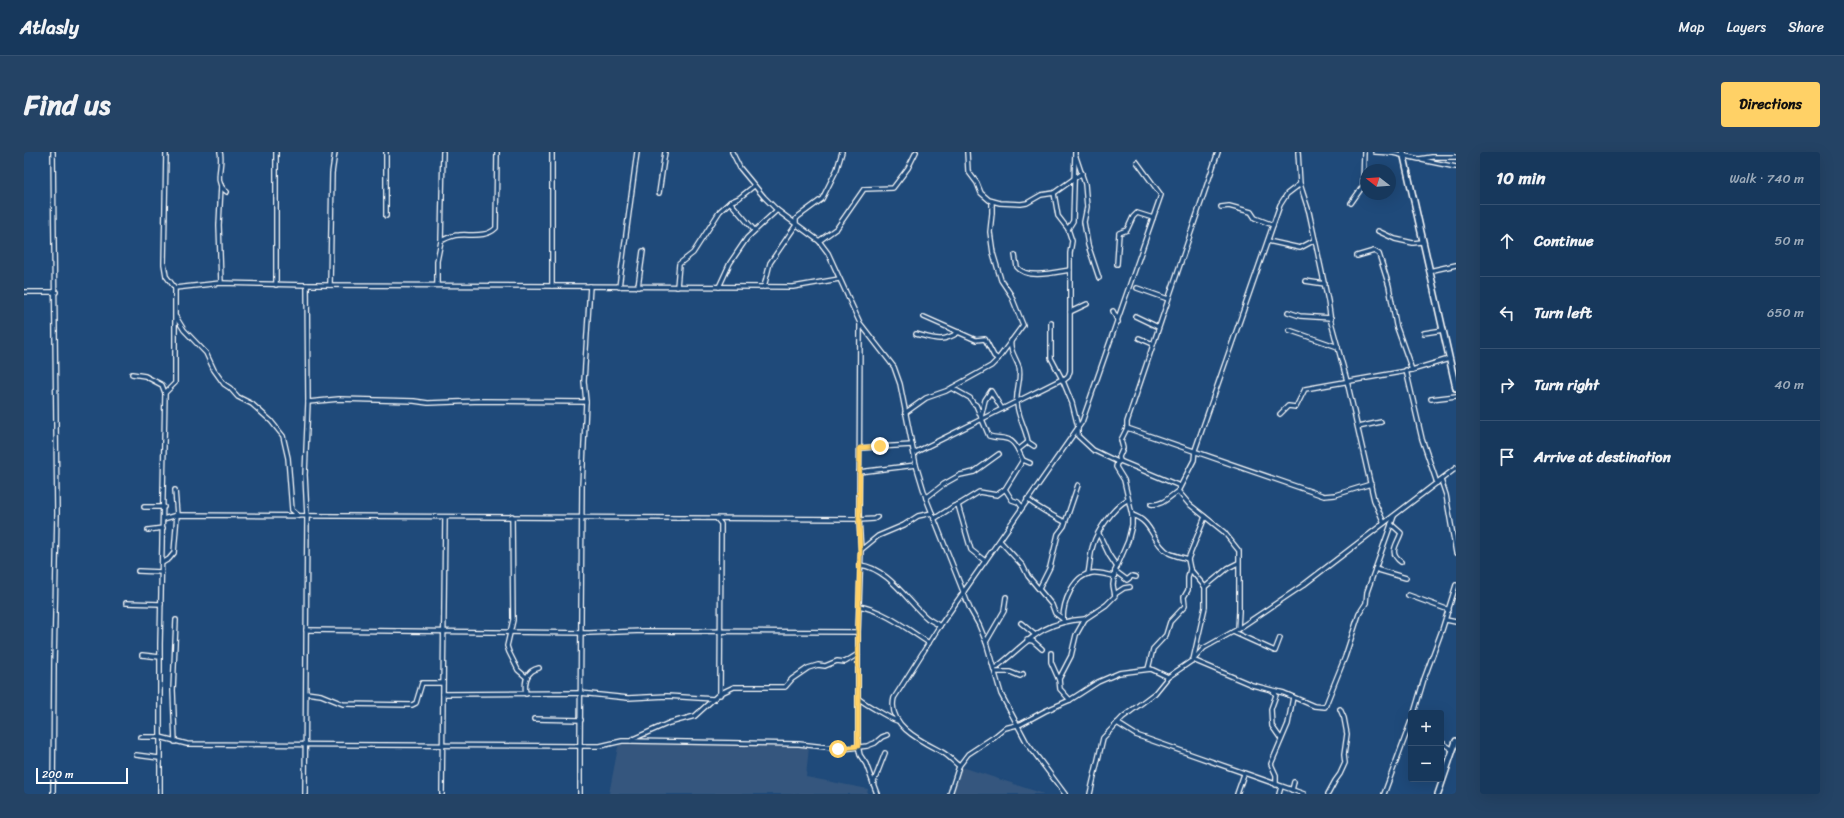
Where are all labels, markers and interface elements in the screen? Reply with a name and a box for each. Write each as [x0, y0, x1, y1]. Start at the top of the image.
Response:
text: Atlasly [20, 11, 79, 44]
text: Map [1679, 15, 1704, 40]
text: Layers [1726, 15, 1766, 40]
text: Share [1788, 15, 1824, 40]
text: Find us [24, 80, 111, 129]
button: Directions [1721, 82, 1820, 127]
text: 10 min [1496, 163, 1545, 193]
north arrow [1360, 164, 1396, 200]
text: Walk · 740 m [1729, 167, 1804, 190]
text: Continue [1534, 228, 1594, 254]
text: 50 m [1774, 229, 1804, 252]
icon: ahead [1496, 230, 1518, 252]
text: Turn left [1534, 300, 1592, 326]
text: 650 m [1767, 301, 1804, 324]
icon: left [1496, 302, 1518, 324]
text: Turn right [1534, 372, 1599, 398]
text: 40 m [1774, 373, 1804, 396]
icon: right [1496, 374, 1518, 396]
route end [871, 437, 889, 455]
text: Arrive at destination [1534, 444, 1671, 470]
icon: arrive [1496, 446, 1518, 468]
map controls [1408, 710, 1444, 782]
button: + [1408, 710, 1444, 746]
route start [829, 740, 847, 758]
button: − [1408, 746, 1444, 782]
text: 200 m [42, 765, 74, 784]
scale bar [36, 766, 128, 785]

